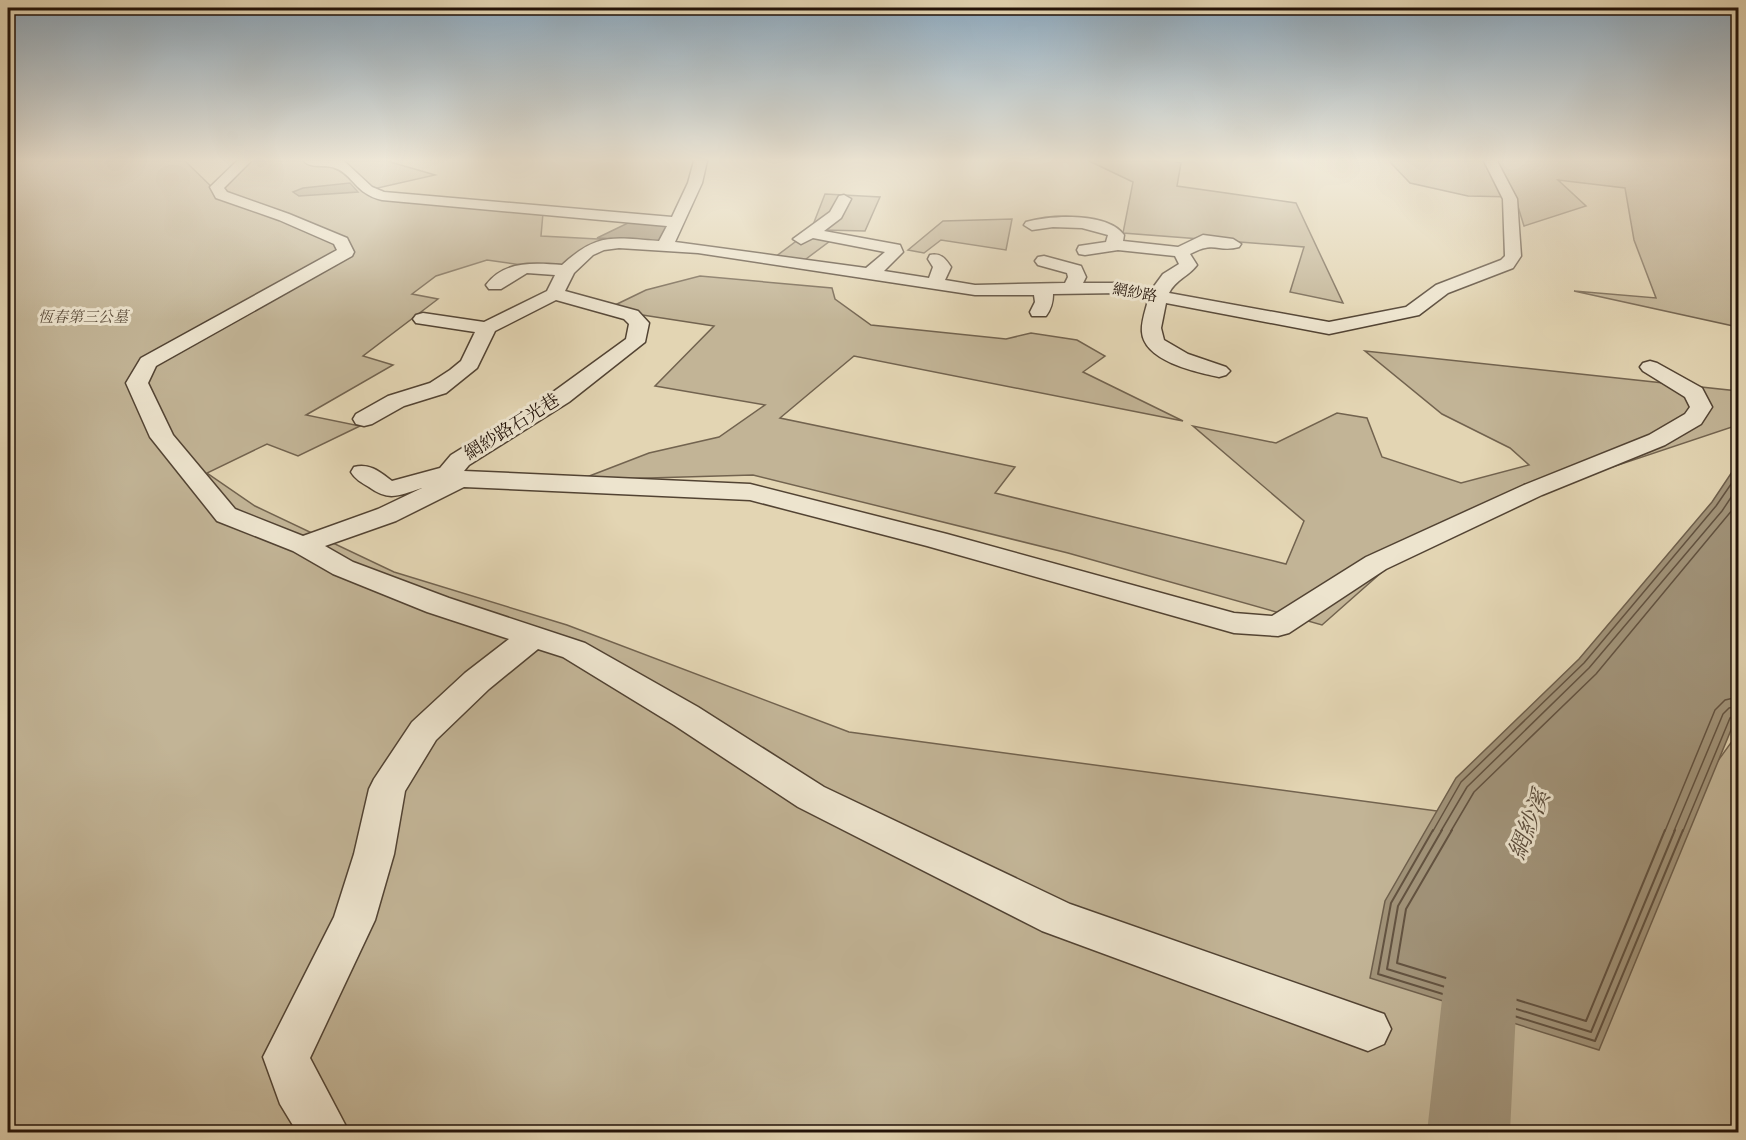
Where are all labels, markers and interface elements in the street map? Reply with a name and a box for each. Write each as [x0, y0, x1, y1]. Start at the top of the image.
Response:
street label: 網紗路 [1111, 280, 1159, 306]
park label: 恆春第三公墓 [38, 308, 131, 327]
street label: 網紗路石光巷 [460, 389, 564, 465]
water label: 網紗溪 [1503, 783, 1559, 864]

